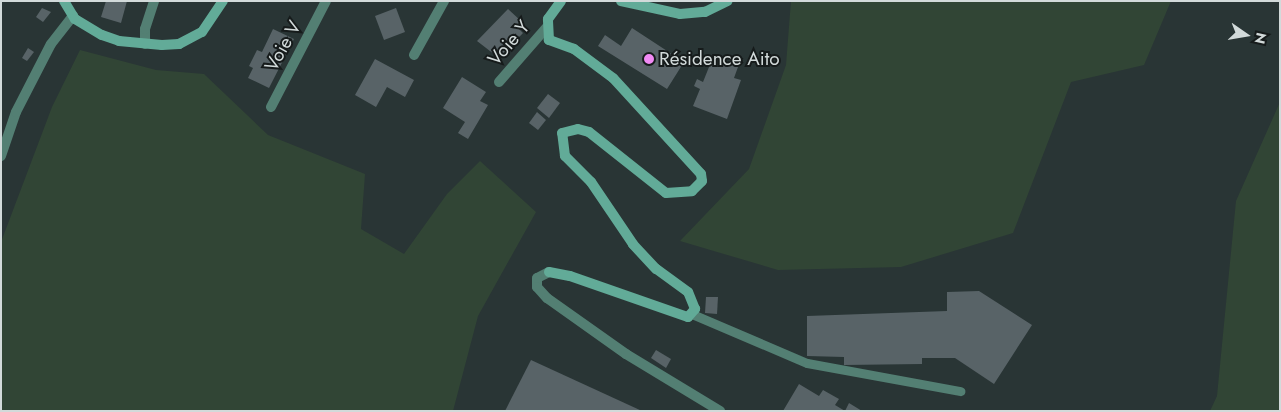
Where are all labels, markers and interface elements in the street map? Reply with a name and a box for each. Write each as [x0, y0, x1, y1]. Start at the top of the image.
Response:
north arrow [1221, 10, 1271, 60]
street label: Voie Y [483, 16, 535, 70]
street label: Voie V [260, 17, 306, 75]
text: N [1250, 31, 1272, 46]
place label: Résidence Aito [659, 48, 780, 70]
marker: Résidence Aito [643, 53, 655, 65]

